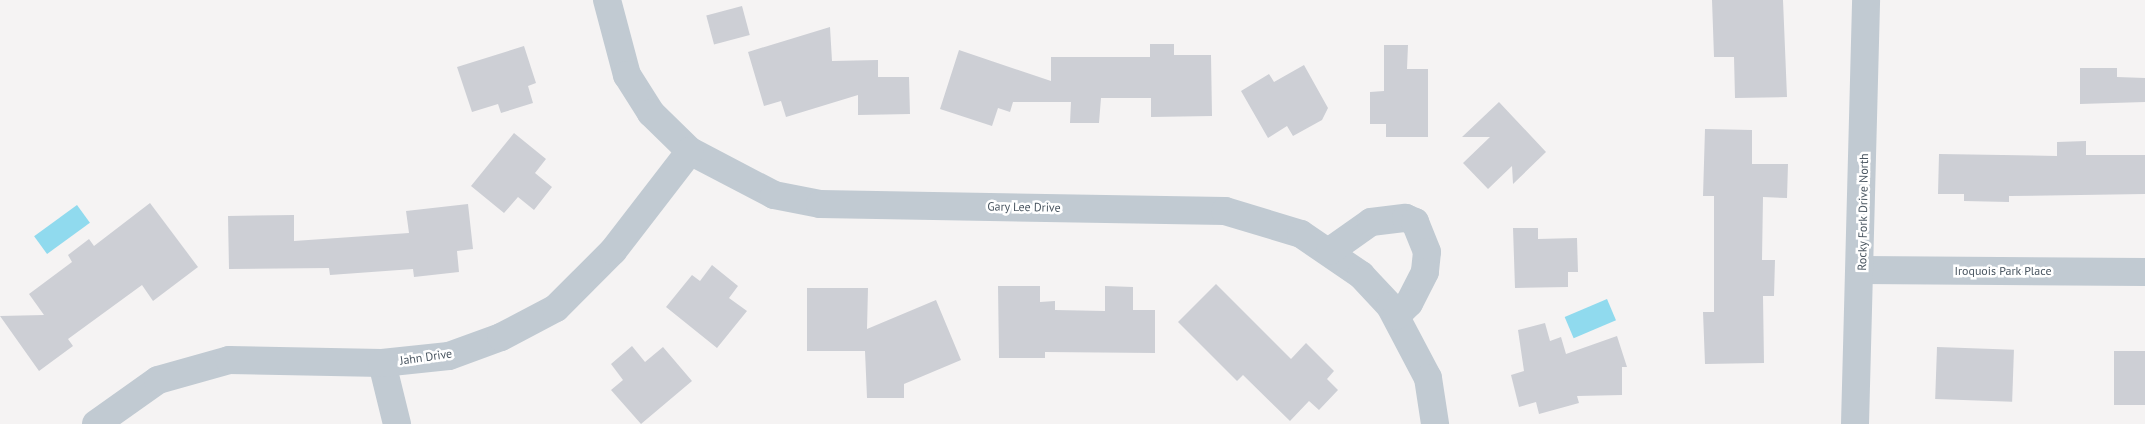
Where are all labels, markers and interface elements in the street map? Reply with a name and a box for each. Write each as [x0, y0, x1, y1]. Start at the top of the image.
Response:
street label: Rocky Fork Drive North [1855, 153, 1871, 271]
street label: Gary Lee Drive [987, 199, 1061, 215]
street label: Iroquois Park Place [1954, 264, 2052, 278]
street label: Jahn Drive [399, 346, 453, 368]

